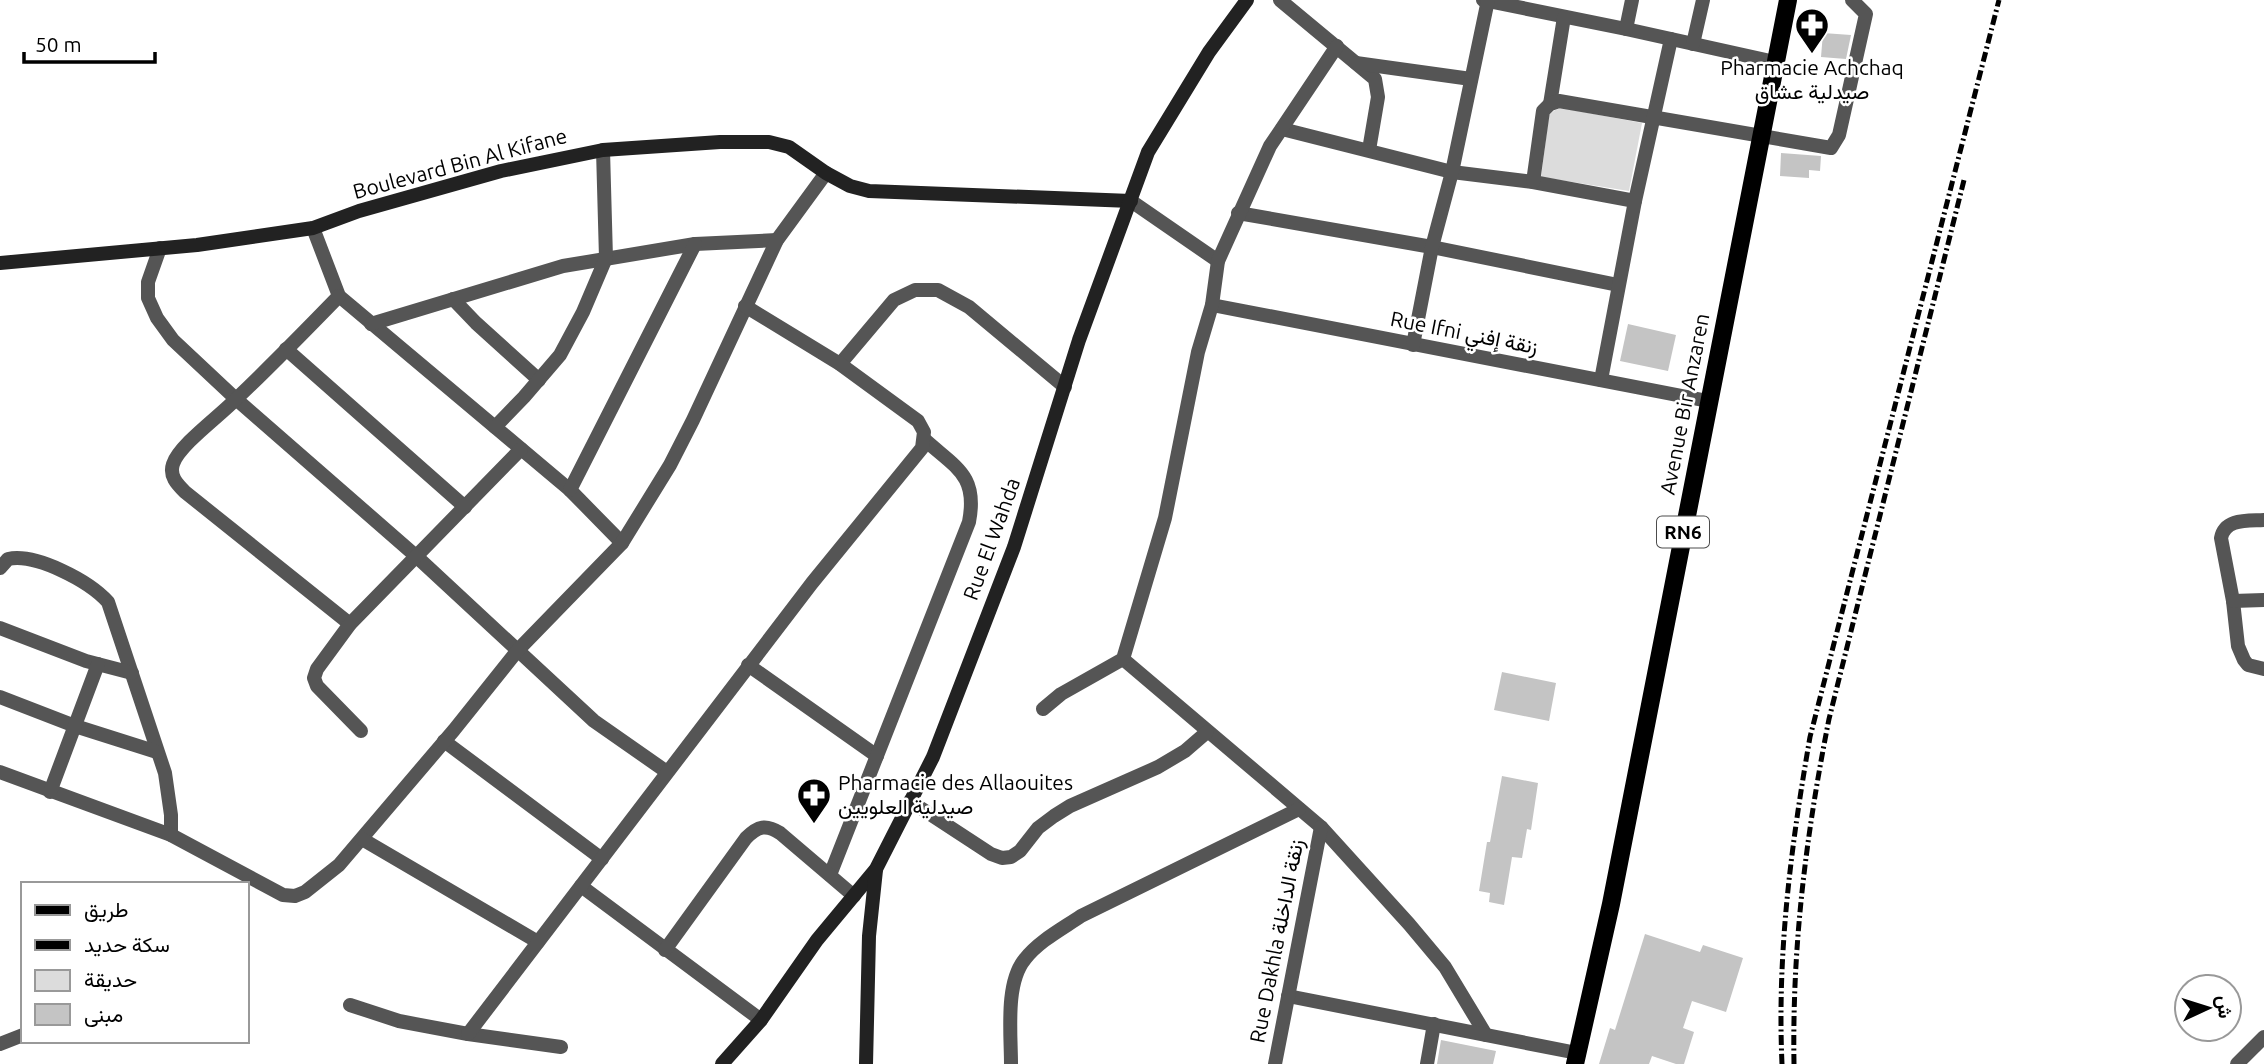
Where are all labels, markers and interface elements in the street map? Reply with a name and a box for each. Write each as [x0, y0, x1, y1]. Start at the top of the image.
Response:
pharmacy icon: Pharmacie Achchaq صيدلية عشاق [1793, 6, 1831, 55]
scale bar [24, 21, 156, 65]
text: 50 m [35, 32, 82, 56]
place label: Pharmacie Achchaq صيدلية عشاق [1720, 55, 1904, 104]
street label: Boulevard Bin Al Kifane [350, 123, 569, 203]
street label: Rue Ifni زنقة إفني [1387, 306, 1540, 364]
street label: Avenue Bir Anzaren [1655, 311, 1713, 497]
street label: Rue El Wahda [958, 474, 1024, 603]
road number: RN6 [1657, 516, 1709, 548]
place label: Pharmacie des Allaouites صيدلية العلويين [838, 770, 1073, 820]
pharmacy icon: Pharmacie des Allaouites صيدلية العلويين [795, 776, 833, 825]
street label: Rue Dakhla زنقة الداخلة [1244, 837, 1310, 1045]
legend [21, 882, 248, 1043]
text: طريق [84, 897, 129, 923]
text: سكة حديد [84, 932, 170, 957]
text: حديقة [84, 967, 137, 992]
north arrow [2173, 973, 2243, 1043]
text: ش [2212, 995, 2237, 1019]
text: مبنى [84, 1002, 123, 1027]

